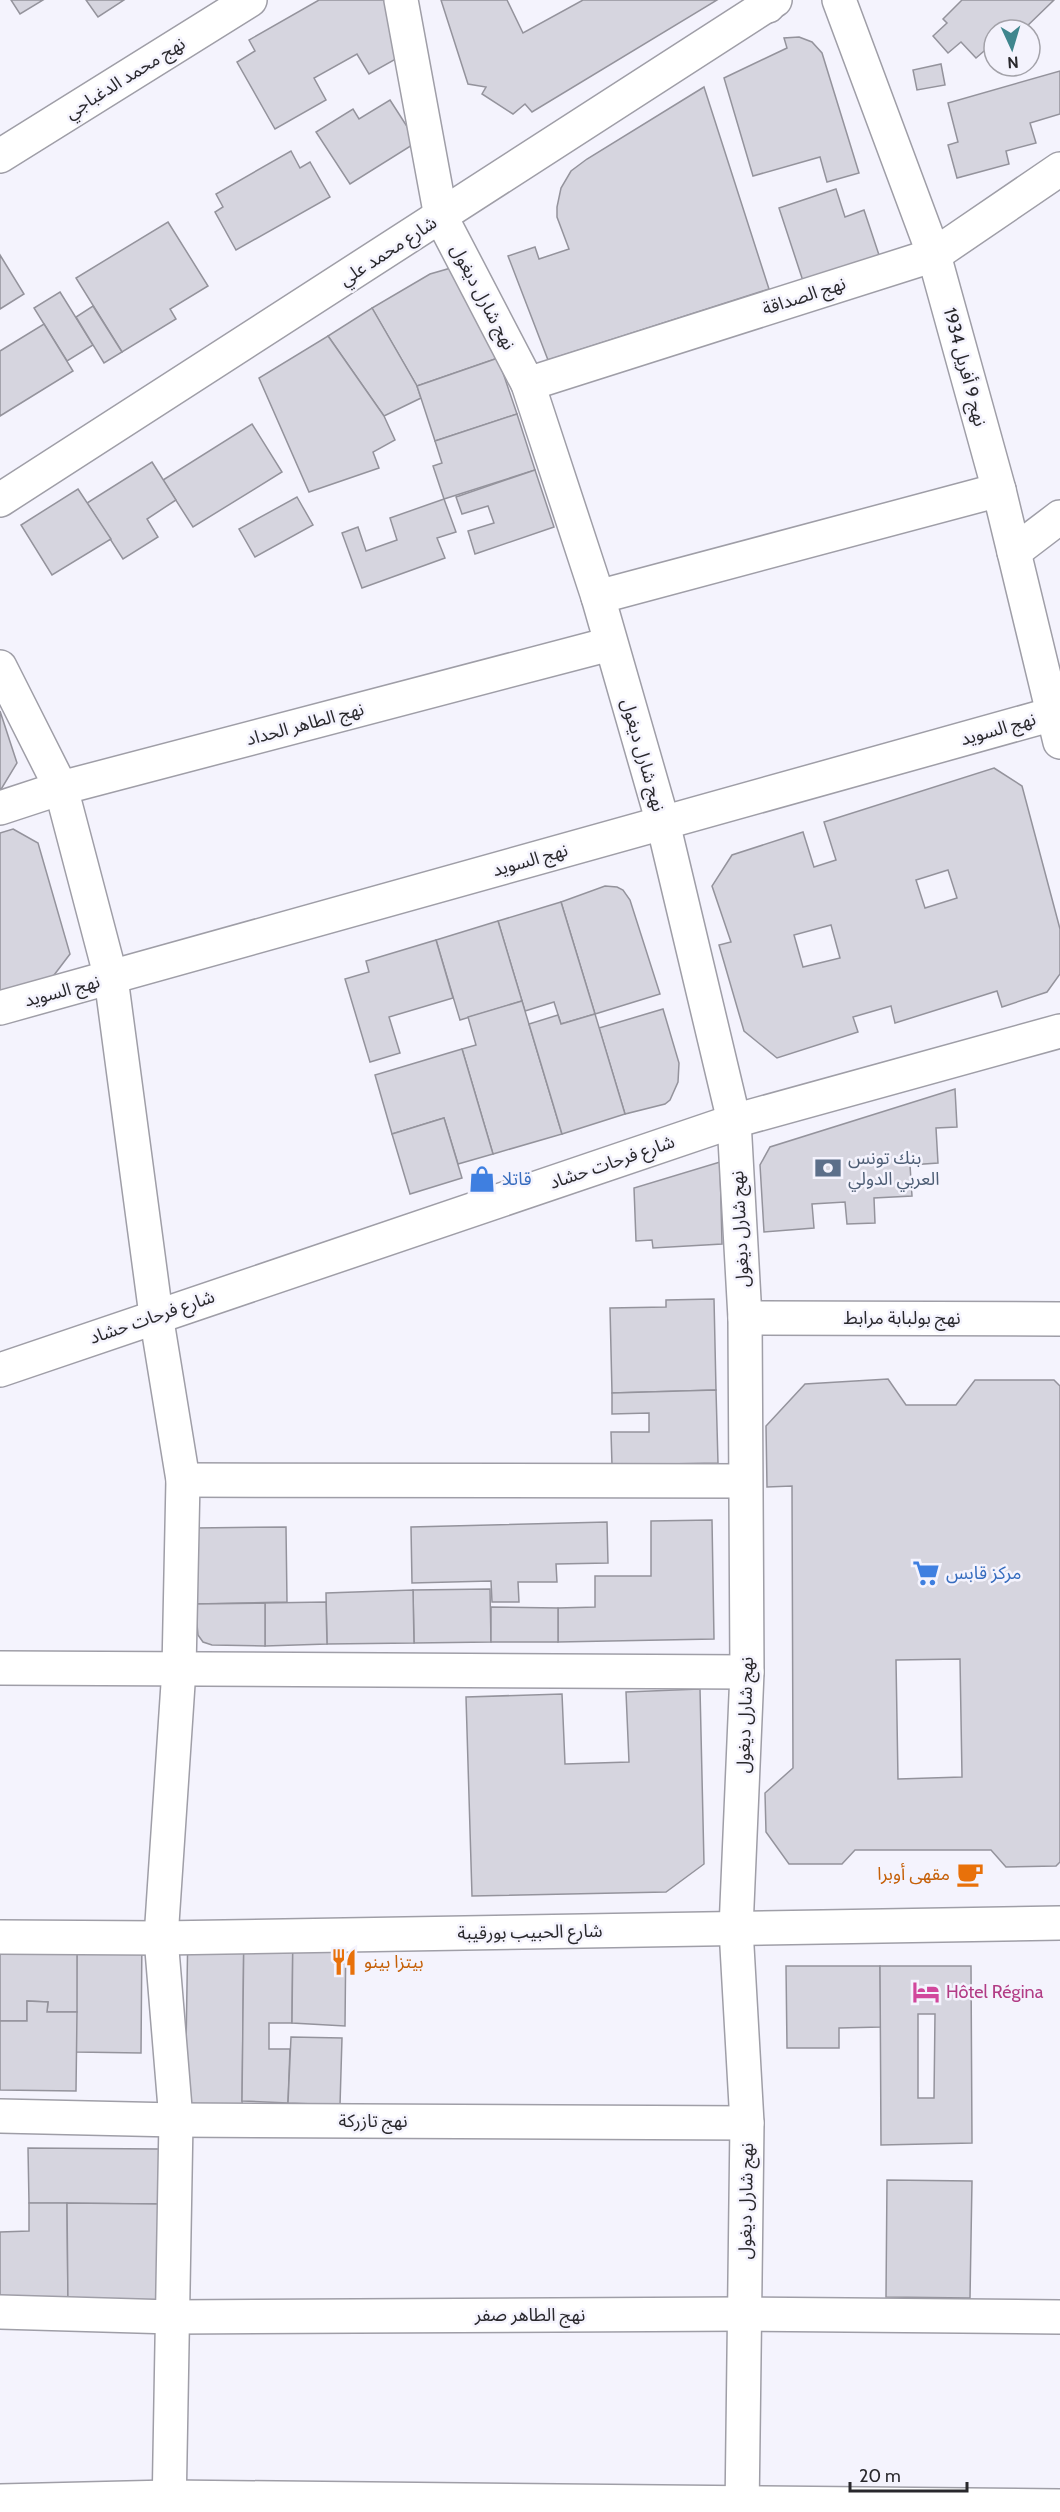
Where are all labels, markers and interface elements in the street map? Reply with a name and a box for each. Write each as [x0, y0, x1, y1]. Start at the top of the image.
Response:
north arrow [982, 18, 1042, 78]
street label: نهج محمد الدغباجي [61, 32, 190, 126]
text: N [1007, 53, 1019, 72]
street label: شارع محمد علي [335, 211, 442, 293]
street label: نهج شارل ديغول [444, 240, 520, 355]
street label: نهج الصداقة [760, 272, 849, 322]
street label: نهج 9 أفريل 1934 [937, 305, 992, 429]
street label: نهج شارل ديغول [614, 696, 670, 815]
street label: نهج الطاهر الحداد [244, 698, 367, 752]
street label: نهج السويد [958, 708, 1039, 752]
street label: نهج السويد [490, 839, 571, 883]
street label: نهج السويد [22, 970, 103, 1014]
street label: شارع فرحات حشاد [546, 1130, 679, 1197]
place label: بنك تونس العربي الدولي [848, 1147, 940, 1192]
bank icon: بنك تونس العربي الدولي [813, 1153, 843, 1183]
shop icon: قاتلا [467, 1164, 497, 1194]
place label: قاتلا [502, 1168, 531, 1190]
street label: نهج شارل ديغول [726, 1170, 756, 1288]
street label: شارع فرحات حشاد [86, 1285, 219, 1352]
street label: نهج بولبابة مرابط [844, 1307, 960, 1331]
supermarket icon: مركز قابس [911, 1558, 941, 1588]
place label: مركز قابس [946, 1562, 1021, 1584]
street label: نهج شارل ديغول [732, 1656, 760, 1774]
cafe icon: مقهى أوبرا [955, 1859, 985, 1889]
place label: مقهى أوبرا [877, 1863, 950, 1885]
street label: شارع الحبيب بورقيبة [457, 1920, 603, 1947]
restaurant icon: بيتزا بينو [329, 1947, 359, 1977]
place label: بيتزا بينو [364, 1951, 424, 1973]
hotel icon: Hôtel Régina [911, 1977, 941, 2007]
place label: Hôtel Régina [946, 1981, 1044, 2003]
street label: نهج تازركة [339, 2110, 407, 2134]
street label: نهج شارل ديغول [734, 2143, 760, 2260]
street label: نهج الطاهر صفر [474, 2304, 585, 2328]
scale bar [850, 2455, 967, 2493]
text: 20 m [859, 2465, 901, 2487]

